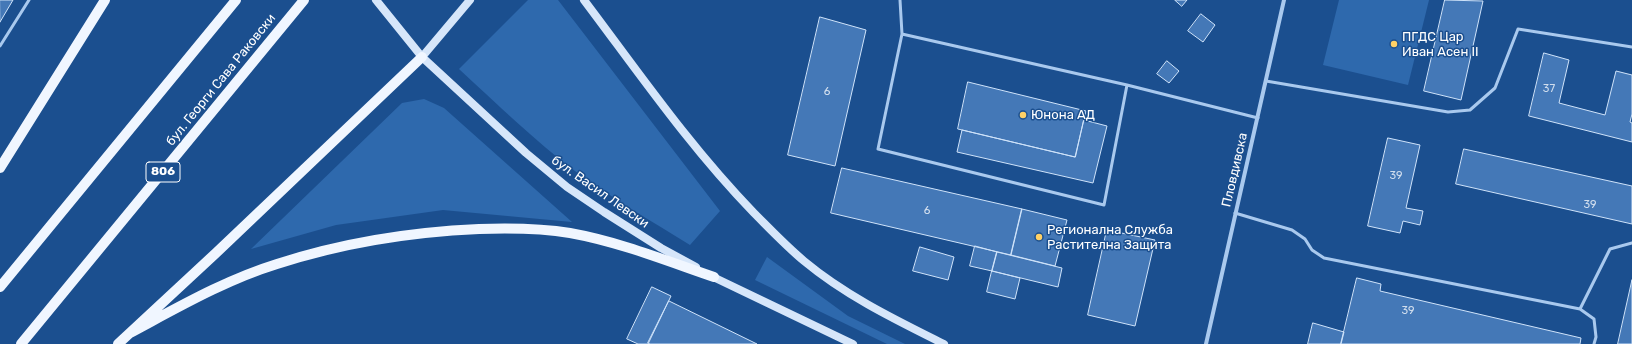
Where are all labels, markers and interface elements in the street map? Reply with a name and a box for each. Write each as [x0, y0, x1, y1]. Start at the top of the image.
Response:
street label: бул. Георги Сава Раковски [163, 11, 279, 149]
place label: ПГДС Цар Иван Асен II [1402, 29, 1479, 60]
marker: ПГДС Цар Иван Асен II [1389, 39, 1399, 49]
house number: 37 [1543, 82, 1555, 96]
house number: 6 [824, 85, 830, 99]
place label: Юнона АД [1031, 107, 1095, 123]
marker: Юнона АД [1018, 110, 1028, 120]
street label: Пловдивска [1219, 131, 1251, 209]
street label: бул. Васил Левски [548, 152, 652, 232]
road number: 806 [146, 162, 180, 182]
house number: 39 [1389, 169, 1403, 183]
house number: 39 [1583, 198, 1597, 212]
house number: 6 [924, 204, 930, 218]
place label: Регионална Служба Растителна Защита [1047, 222, 1173, 253]
marker: Регионална Служба Растителна Защита [1034, 232, 1044, 242]
house number: 39 [1401, 304, 1415, 318]

